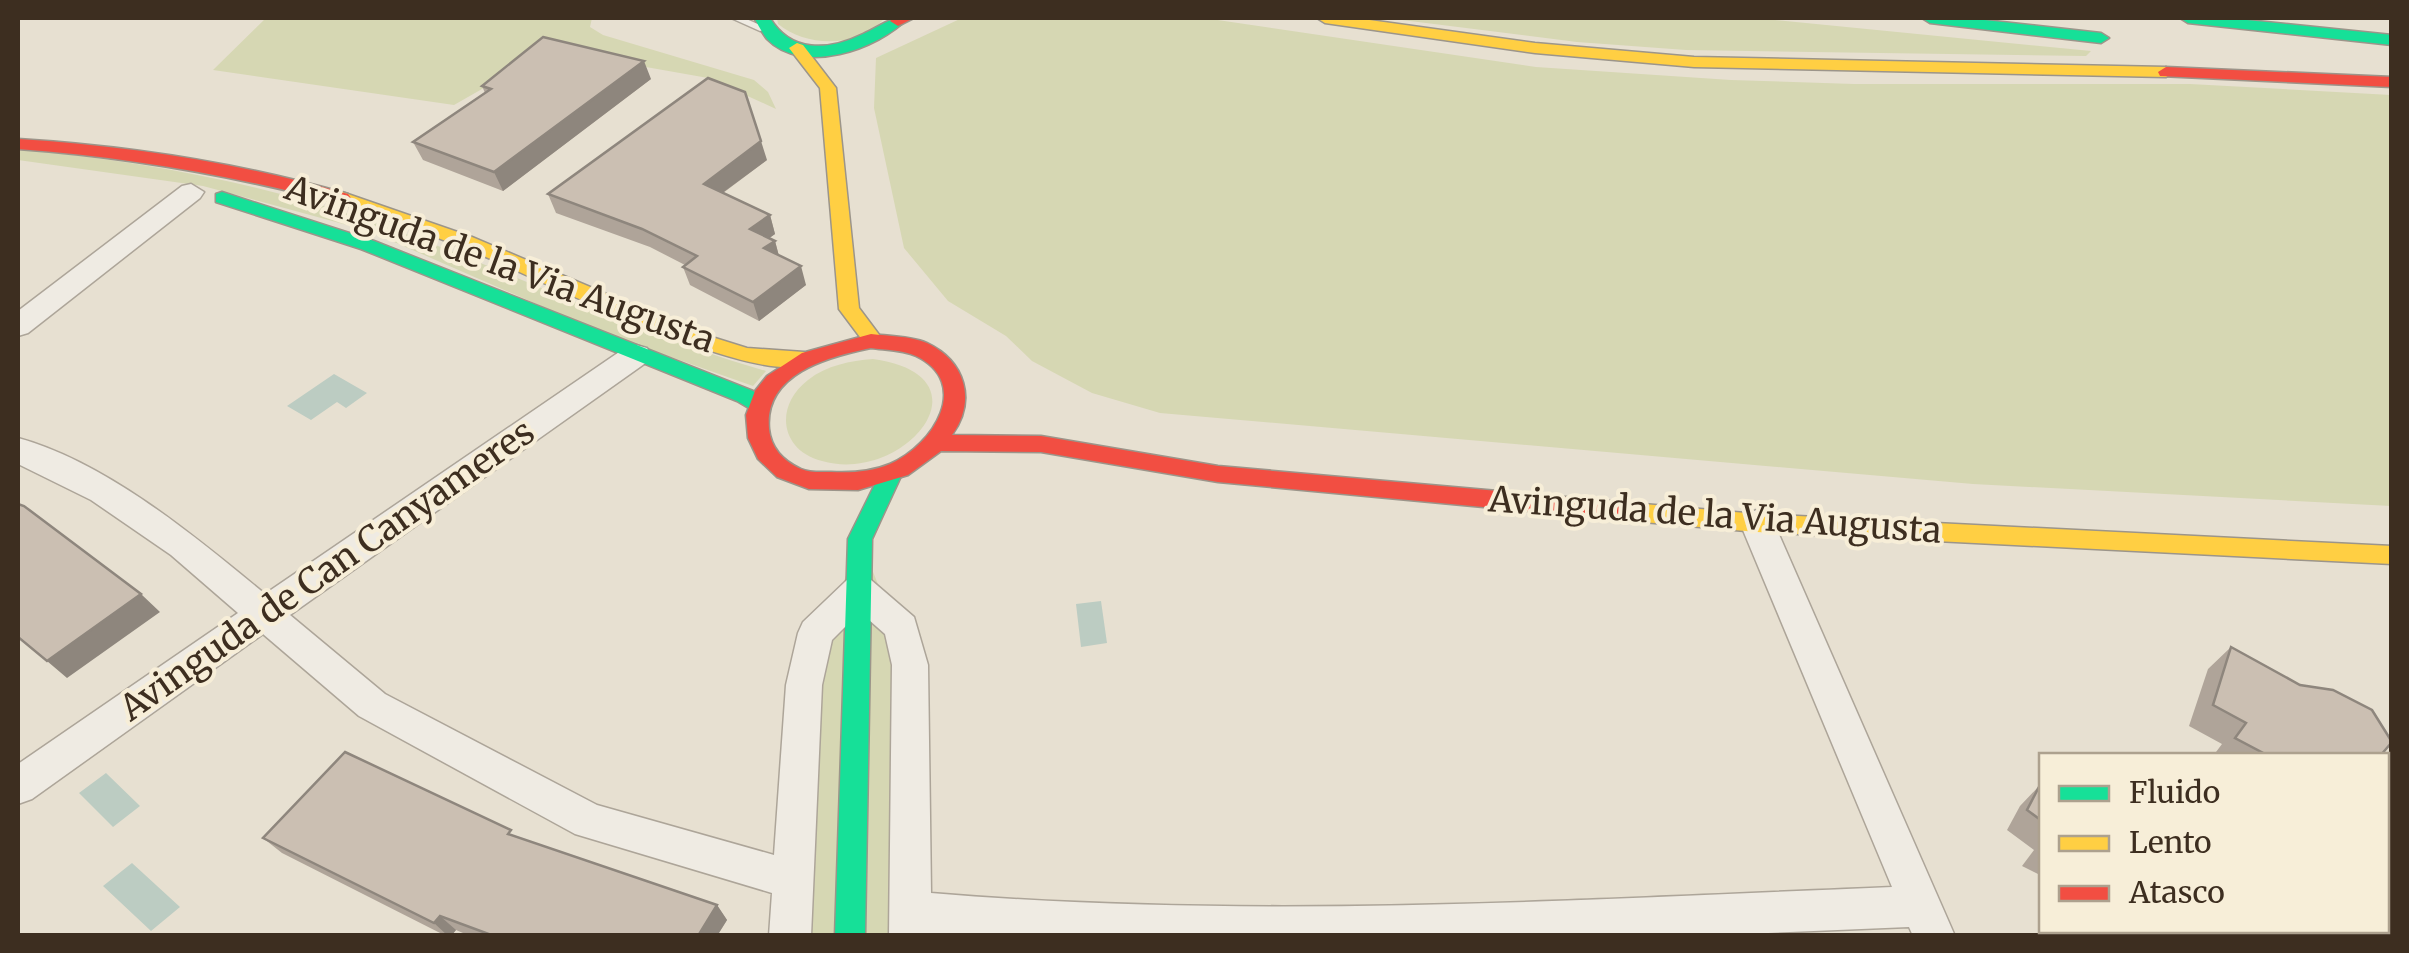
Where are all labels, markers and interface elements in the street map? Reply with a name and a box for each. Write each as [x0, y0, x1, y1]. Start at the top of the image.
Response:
street label: Avinguda de la Via Augusta [278, 165, 721, 362]
street label: Avinguda de Can Canyameres [110, 410, 543, 731]
street label: Avinguda de la Via Augusta [1486, 477, 1943, 553]
legend [2039, 753, 2389, 933]
text: Fluido [2129, 773, 2220, 811]
text: Lento [2129, 823, 2212, 861]
text: Atasco [2128, 873, 2225, 911]

